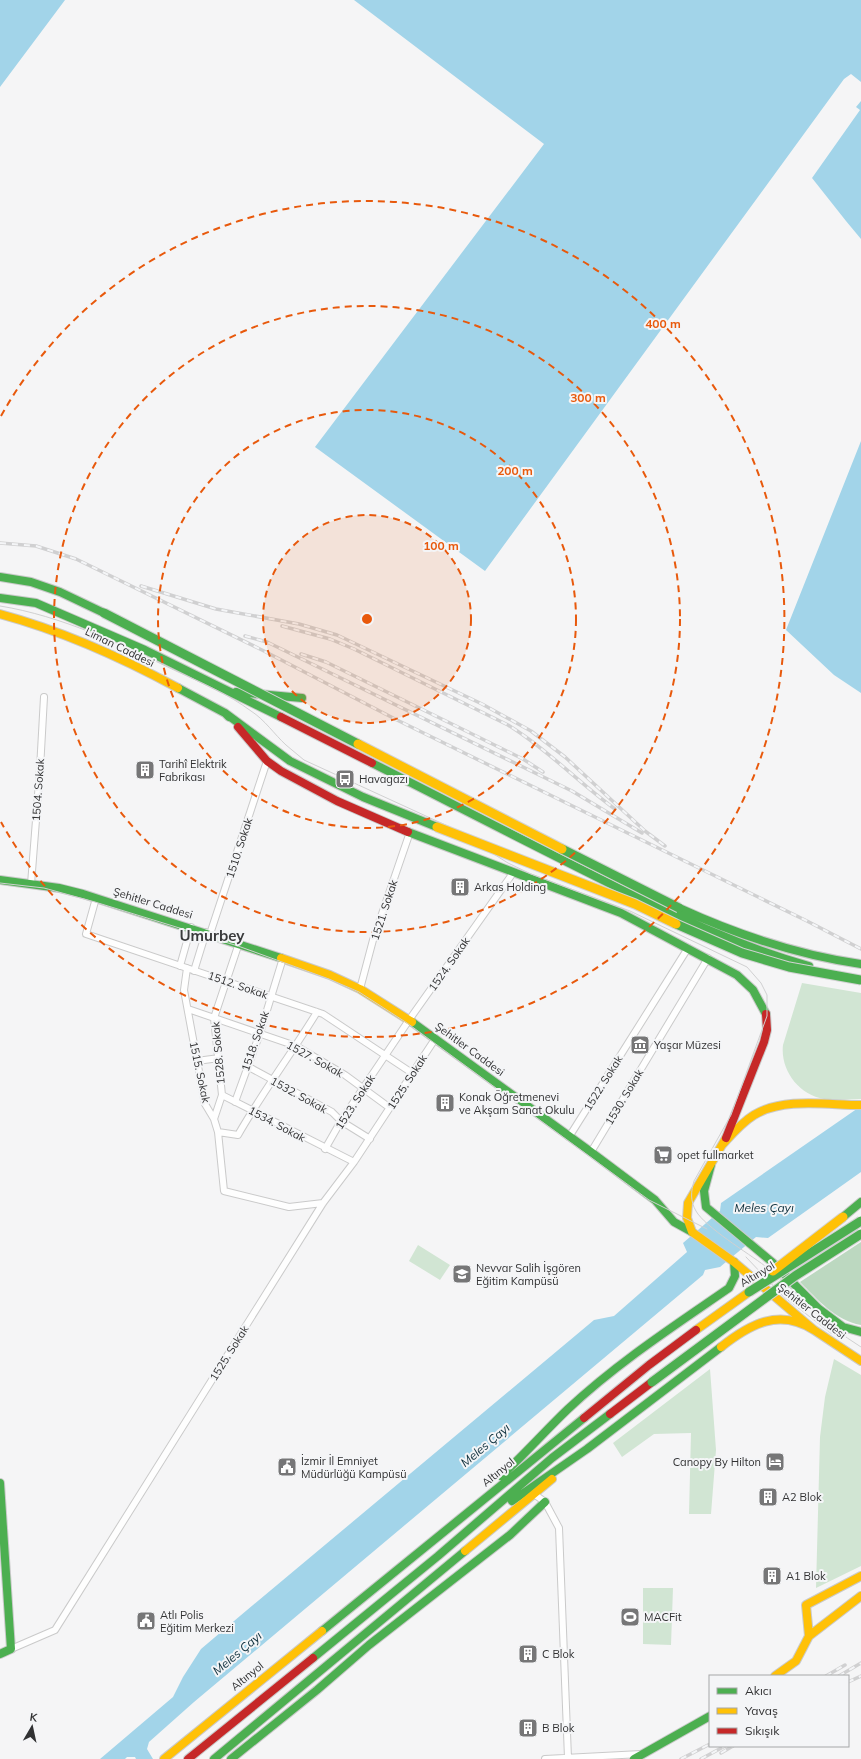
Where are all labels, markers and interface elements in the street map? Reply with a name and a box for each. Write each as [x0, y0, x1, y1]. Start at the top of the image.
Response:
text: 400 m [645, 316, 681, 331]
text: 300 m [570, 390, 606, 405]
text: 200 m [497, 463, 533, 478]
text: 100 m [423, 538, 459, 553]
centre of rings [360, 612, 374, 626]
street label: Liman Caddesi [83, 624, 157, 670]
place label: Tarihî Elektrik Fabrikası [159, 757, 227, 784]
street label: 1504. Sokak [29, 758, 47, 822]
building icon: Tarihî Elektrik Fabrikası [134, 759, 156, 781]
bus stop icon: Havagazı [334, 768, 356, 790]
place label: Havagazı [359, 772, 408, 786]
street label: 1510. Sokak [223, 816, 255, 880]
building icon: Arkas Holding [449, 876, 471, 898]
street label: 1521. Sokak [368, 878, 400, 942]
place label: Arkas Holding [474, 880, 546, 894]
street label: Şehitler Caddesi [112, 884, 194, 922]
district label: Umurbey [180, 926, 245, 945]
street label: 1524. Sokak [425, 934, 473, 994]
street label: 1512. Sokak [206, 968, 270, 1002]
street label: 1518. Sokak [238, 1009, 272, 1073]
street label: Şehitler Caddesi [433, 1019, 507, 1079]
street label: 1528. Sokak [208, 1021, 228, 1085]
museum icon: Yaşar Müzesi [629, 1034, 651, 1056]
street label: 1527. Sokak [284, 1038, 346, 1081]
place label: Yaşar Müzesi [653, 1038, 721, 1052]
street label: 1515. Sokak [187, 1040, 213, 1104]
street label: 1525. Sokak [384, 1052, 430, 1112]
street label: 1522. Sokak [580, 1052, 626, 1113]
street label: 1530. Sokak [602, 1066, 646, 1128]
street label: 1523. Sokak [332, 1072, 378, 1132]
street label: 1532. Sokak [268, 1074, 330, 1117]
place label: Konak Öğretmenevi ve Akşam Sanat Okulu [459, 1090, 575, 1117]
building icon: Konak Öğretmenevi ve Akşam Sanat Okulu [434, 1092, 456, 1114]
street label: 1534. Sokak [246, 1103, 308, 1145]
supermarket icon: opet fullmarket [652, 1144, 674, 1166]
place label: opet fullmarket [677, 1148, 754, 1162]
water label: Meles Çayı [734, 1200, 794, 1215]
street label: Altınyol [737, 1258, 777, 1290]
place label: Nevvar Salih İşgören Eğitim Kampüsü [476, 1261, 581, 1288]
school or university icon: Nevvar Salih İşgören Eğitim Kampüsü [451, 1263, 473, 1285]
street label: Şehitler Caddesi [775, 1280, 849, 1342]
street label: 1525. Sokak [206, 1322, 252, 1383]
water label: Meles Çayı [457, 1420, 513, 1470]
hotel icon: Canopy By Hilton [764, 1451, 786, 1473]
place label: İzmir İl Emniyet Müdürlüğü Kampüsü [301, 1454, 407, 1481]
street label: Altınyol [479, 1455, 517, 1489]
place label: Canopy By Hilton [673, 1455, 761, 1469]
public building icon: İzmir İl Emniyet Müdürlüğü Kampüsü [276, 1456, 298, 1478]
building icon: A2 Blok [757, 1486, 779, 1508]
place label: A2 Blok [782, 1490, 822, 1504]
building icon: A1 Blok [761, 1565, 783, 1587]
place label: A1 Blok [786, 1569, 826, 1583]
sports icon: MACFit [619, 1606, 641, 1628]
place label: Atlı Polis Eğitim Merkezi [160, 1608, 234, 1635]
public building icon: Atlı Polis Eğitim Merkezi [135, 1610, 157, 1632]
place label: MACFit [644, 1610, 682, 1624]
water label: Meles Çayı [209, 1628, 265, 1678]
building icon: C Blok [517, 1643, 539, 1665]
place label: C Blok [542, 1647, 575, 1661]
street label: Altınyol [228, 1659, 266, 1693]
legend [709, 1675, 849, 1747]
text: Akıcı [745, 1683, 772, 1698]
text: Yavaş [744, 1703, 778, 1718]
north arrow [12, 1707, 52, 1747]
text: K [29, 1710, 39, 1725]
building icon: B Blok [517, 1717, 539, 1739]
place label: B Blok [542, 1721, 575, 1735]
text: Sıkışık [745, 1723, 780, 1738]

